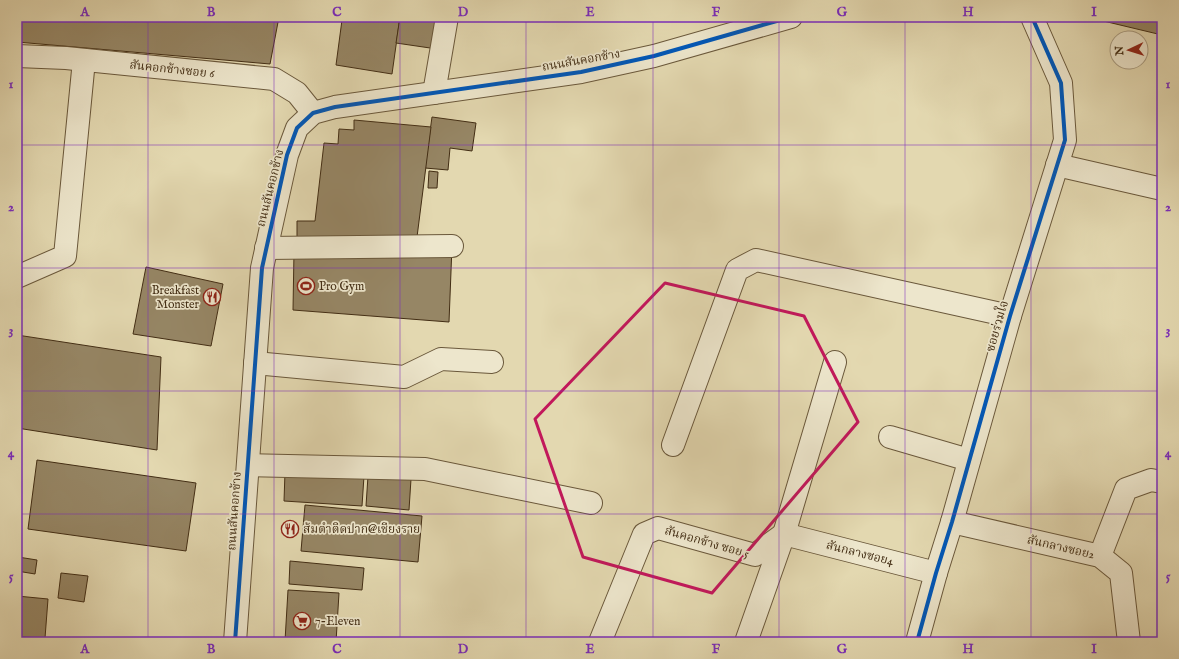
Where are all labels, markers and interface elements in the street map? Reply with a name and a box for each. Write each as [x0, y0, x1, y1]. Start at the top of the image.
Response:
text: A [80, 4, 91, 21]
text: B [207, 4, 216, 21]
text: C [332, 4, 342, 21]
text: D [458, 4, 469, 21]
text: E [585, 4, 595, 21]
text: F [712, 4, 721, 21]
text: G [837, 4, 848, 21]
text: H [962, 4, 974, 21]
text: I [1091, 4, 1097, 21]
north arrow [1109, 30, 1149, 70]
text: N [1113, 45, 1127, 57]
street label: ถนนสันคอกช้าง [541, 46, 621, 75]
street label: สันคอกช้างซอย 6 [129, 58, 216, 82]
text: 1 [9, 76, 14, 93]
text: 1 [1166, 76, 1171, 93]
street label: ถนนสันคอกช้าง [254, 148, 287, 228]
text: 2 [8, 199, 14, 216]
text: 2 [1165, 199, 1171, 216]
sports icon: Pro Gym [296, 276, 316, 296]
place label: Pro Gym [319, 279, 364, 294]
place label: Breakfast Monster [152, 283, 200, 312]
restaurant icon: Breakfast Monster [202, 287, 222, 307]
street label: ซอยร่วมใจ [981, 298, 1012, 353]
text: 3 [9, 322, 14, 339]
text: 3 [1166, 322, 1171, 339]
text: 4 [8, 445, 15, 462]
text: 4 [1165, 445, 1172, 462]
street label: ถนนสันคอกช้าง [224, 471, 245, 551]
restaurant icon: ส้มตำติดปาก@เชียงราย [280, 519, 300, 539]
place label: ส้มตำติดปาก@เชียงราย [303, 522, 420, 537]
street label: สันคอกช้าง ซอย 5 [663, 523, 751, 562]
street label: สันกลางซอย2 [1026, 532, 1096, 563]
street label: สันกลางซอย4 [825, 538, 895, 569]
text: 5 [9, 568, 14, 585]
text: 5 [1166, 568, 1171, 585]
supermarket icon: 7-Eleven [292, 611, 312, 631]
place label: 7-Eleven [315, 614, 361, 629]
text: A [80, 641, 91, 658]
text: B [207, 641, 216, 658]
text: C [332, 641, 342, 658]
text: D [458, 641, 469, 658]
text: E [585, 641, 595, 658]
text: F [712, 641, 721, 658]
text: G [837, 641, 848, 658]
text: H [962, 641, 974, 658]
text: I [1091, 641, 1097, 658]

